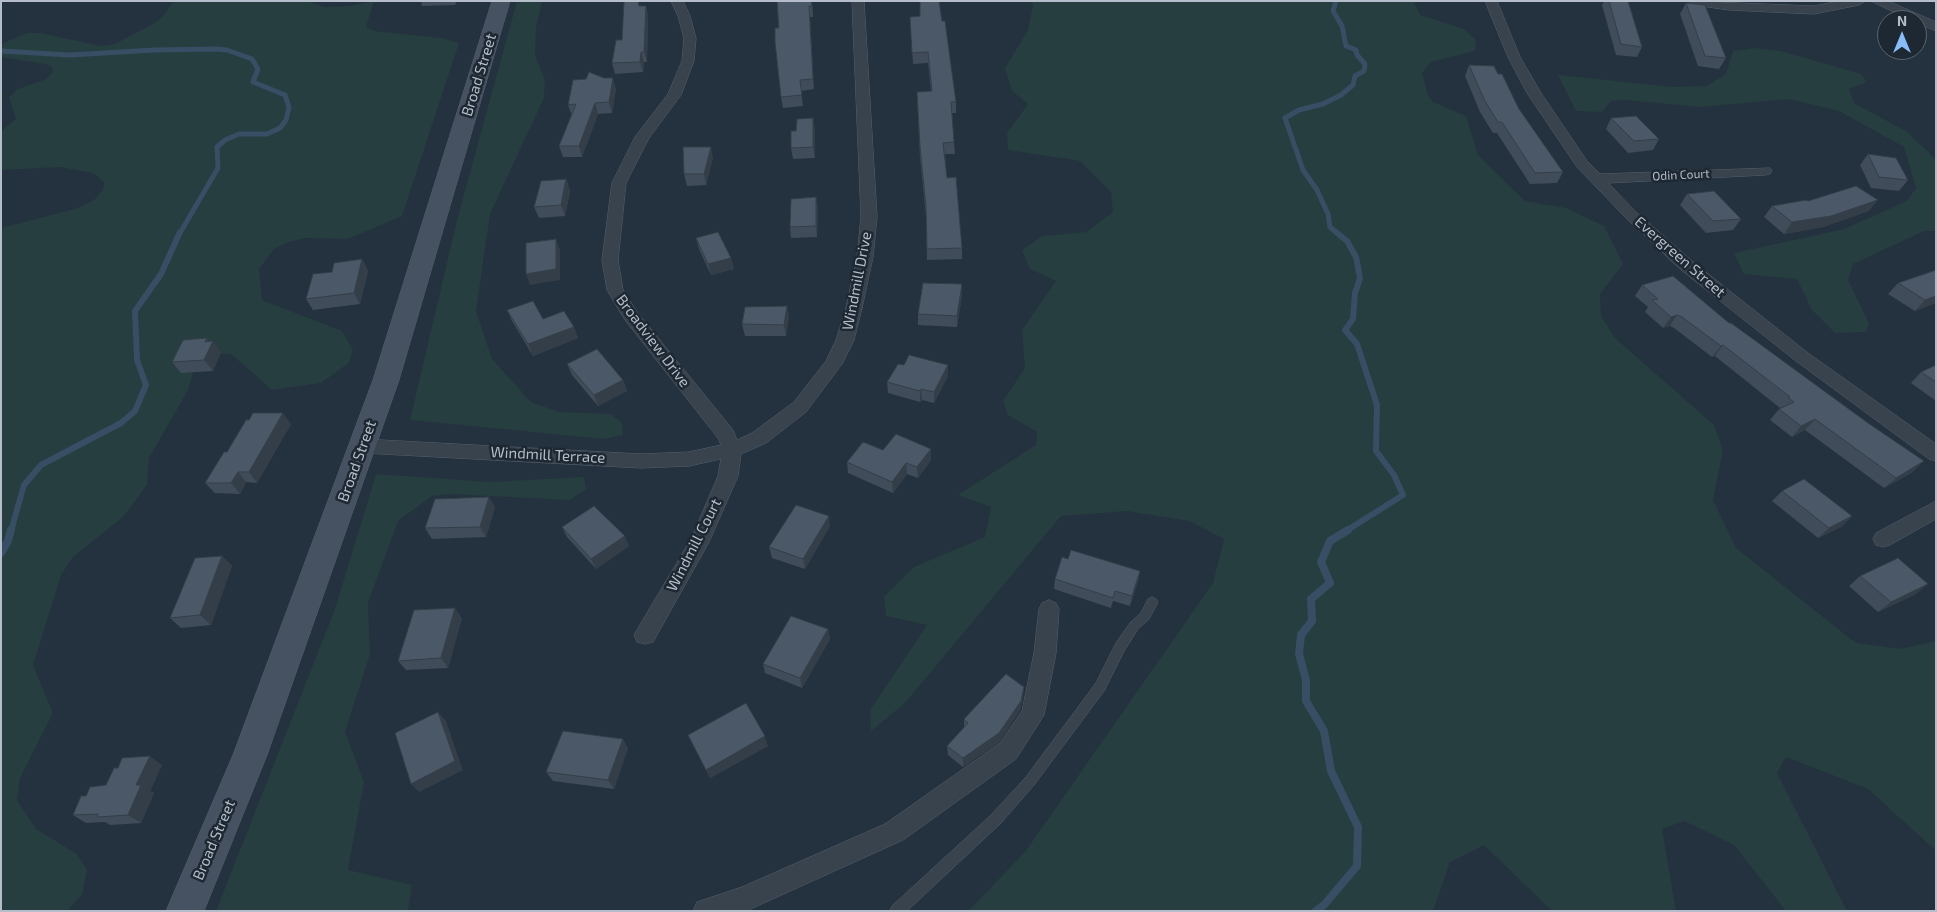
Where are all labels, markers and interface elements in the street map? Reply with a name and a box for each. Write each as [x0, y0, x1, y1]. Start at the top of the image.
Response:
north arrow [1877, 10, 1927, 60]
text: N [1897, 12, 1907, 29]
street label: Broad Street [458, 31, 500, 119]
street label: Odin Court [1652, 166, 1710, 184]
street label: Evergreen Street [1631, 213, 1729, 301]
street label: Windmill Drive [839, 230, 875, 332]
street label: Broadview Drive [612, 291, 694, 391]
street label: Broad Street [334, 418, 380, 504]
street label: Windmill Terrace [490, 443, 606, 467]
street label: Windmill Court [663, 496, 725, 594]
street label: Broad Street [189, 797, 239, 883]

